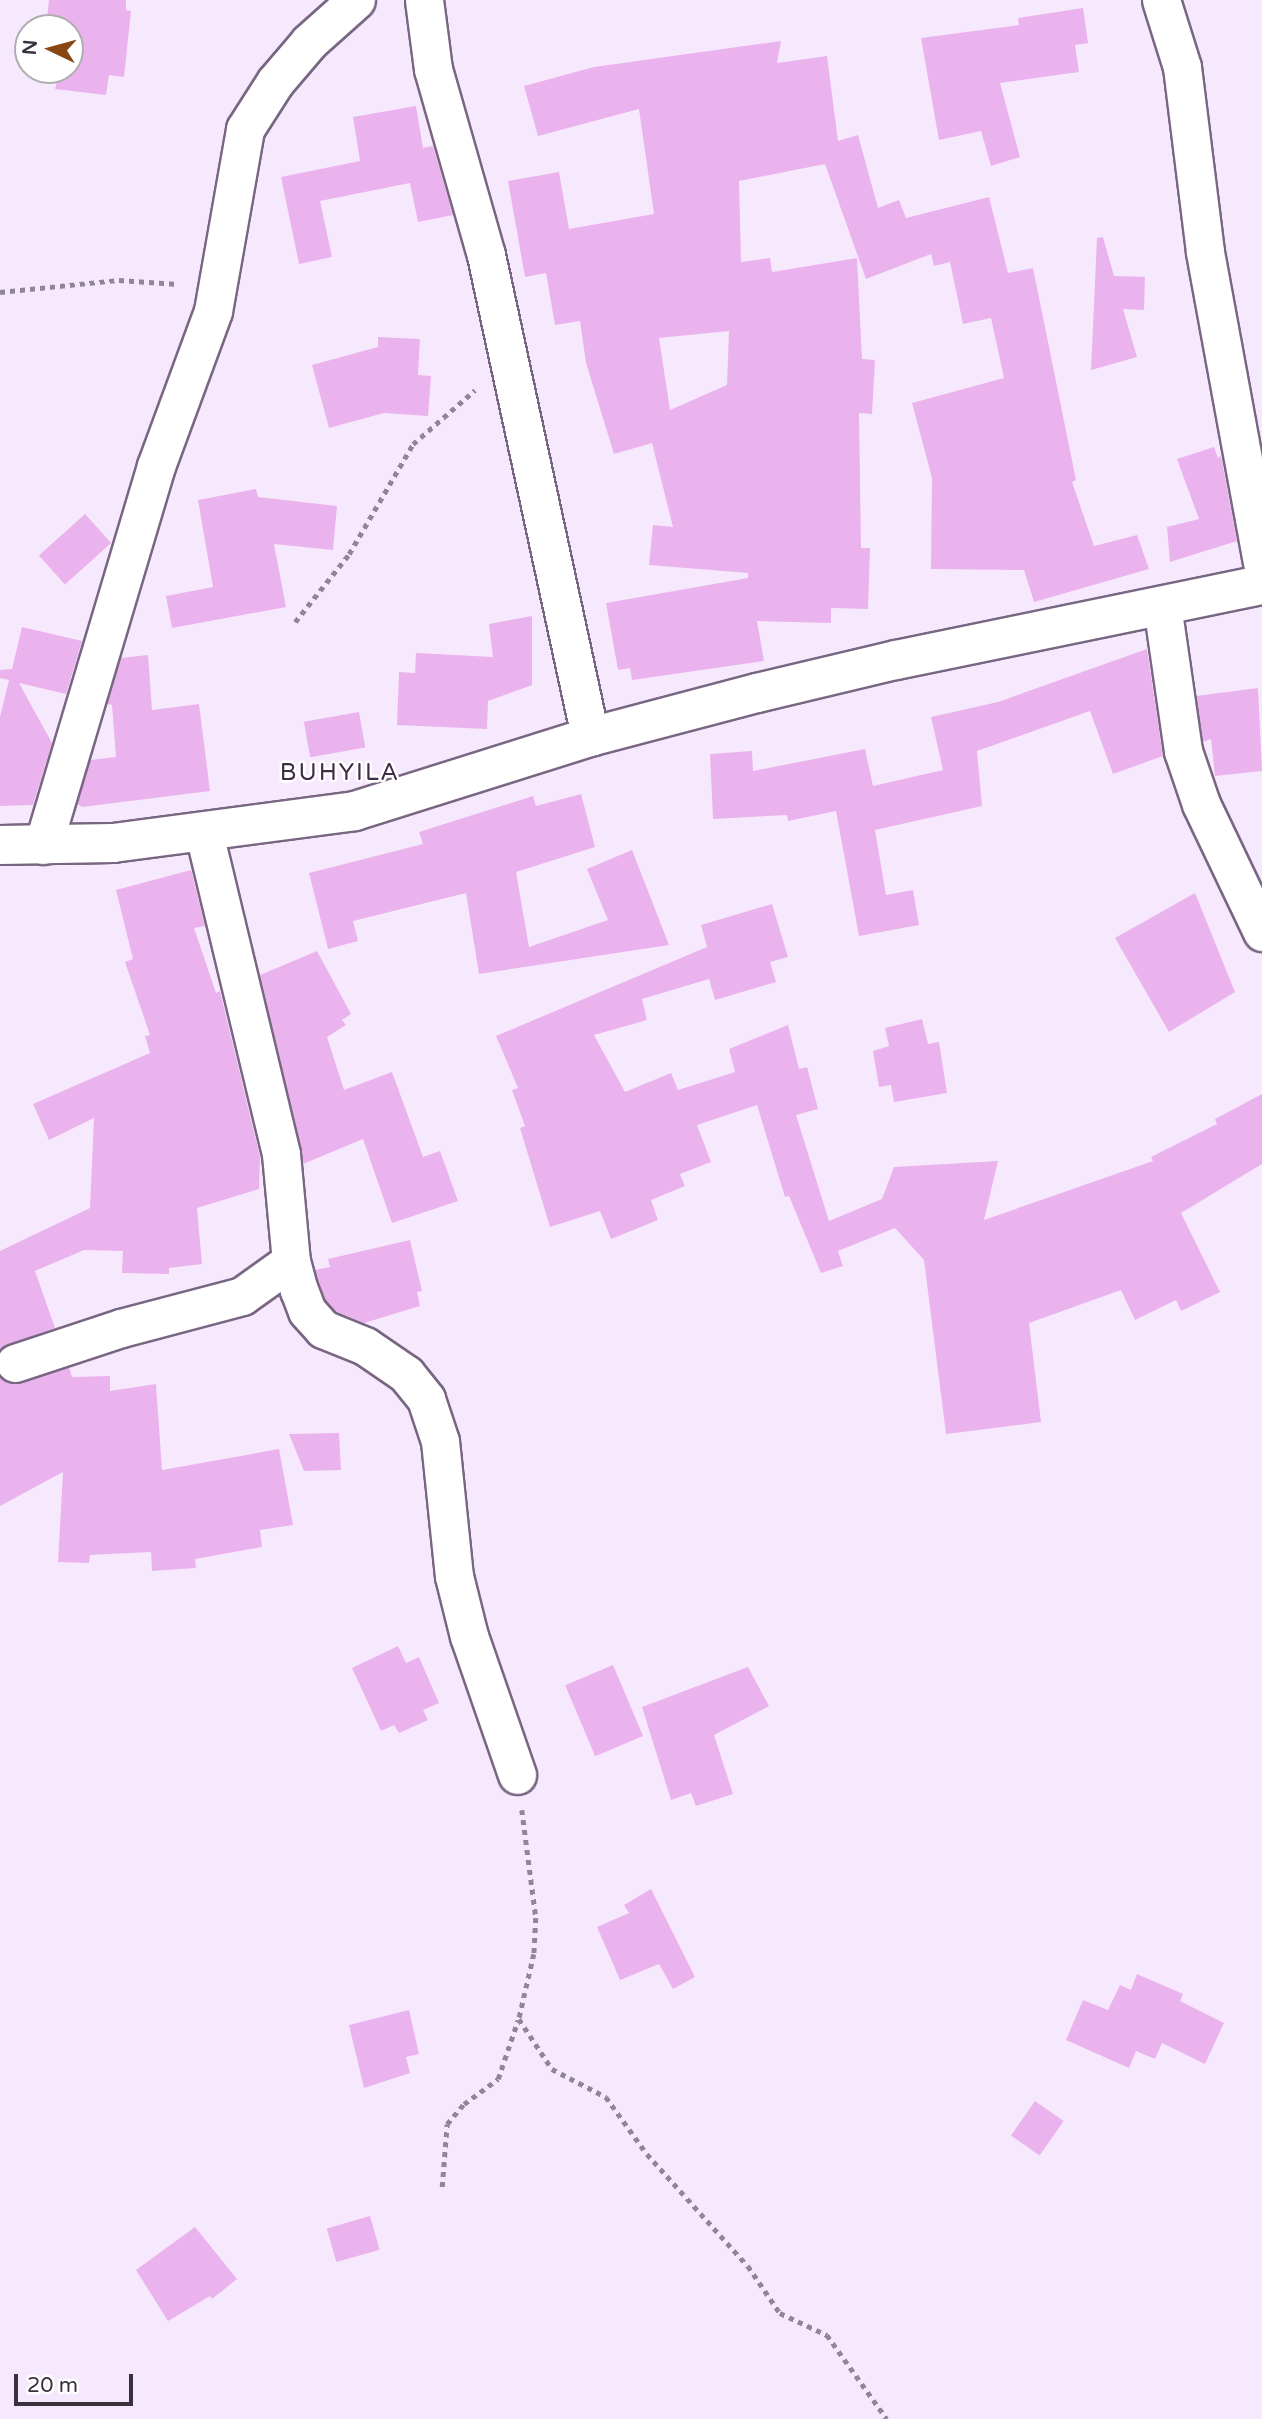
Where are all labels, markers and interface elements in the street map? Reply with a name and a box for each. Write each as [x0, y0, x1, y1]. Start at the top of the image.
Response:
north arrow [14, 14, 84, 84]
text: N [18, 39, 42, 56]
district label: BUHYILA [281, 759, 399, 787]
scale bar [18, 2360, 136, 2404]
text: 20 m [27, 2373, 78, 2398]

